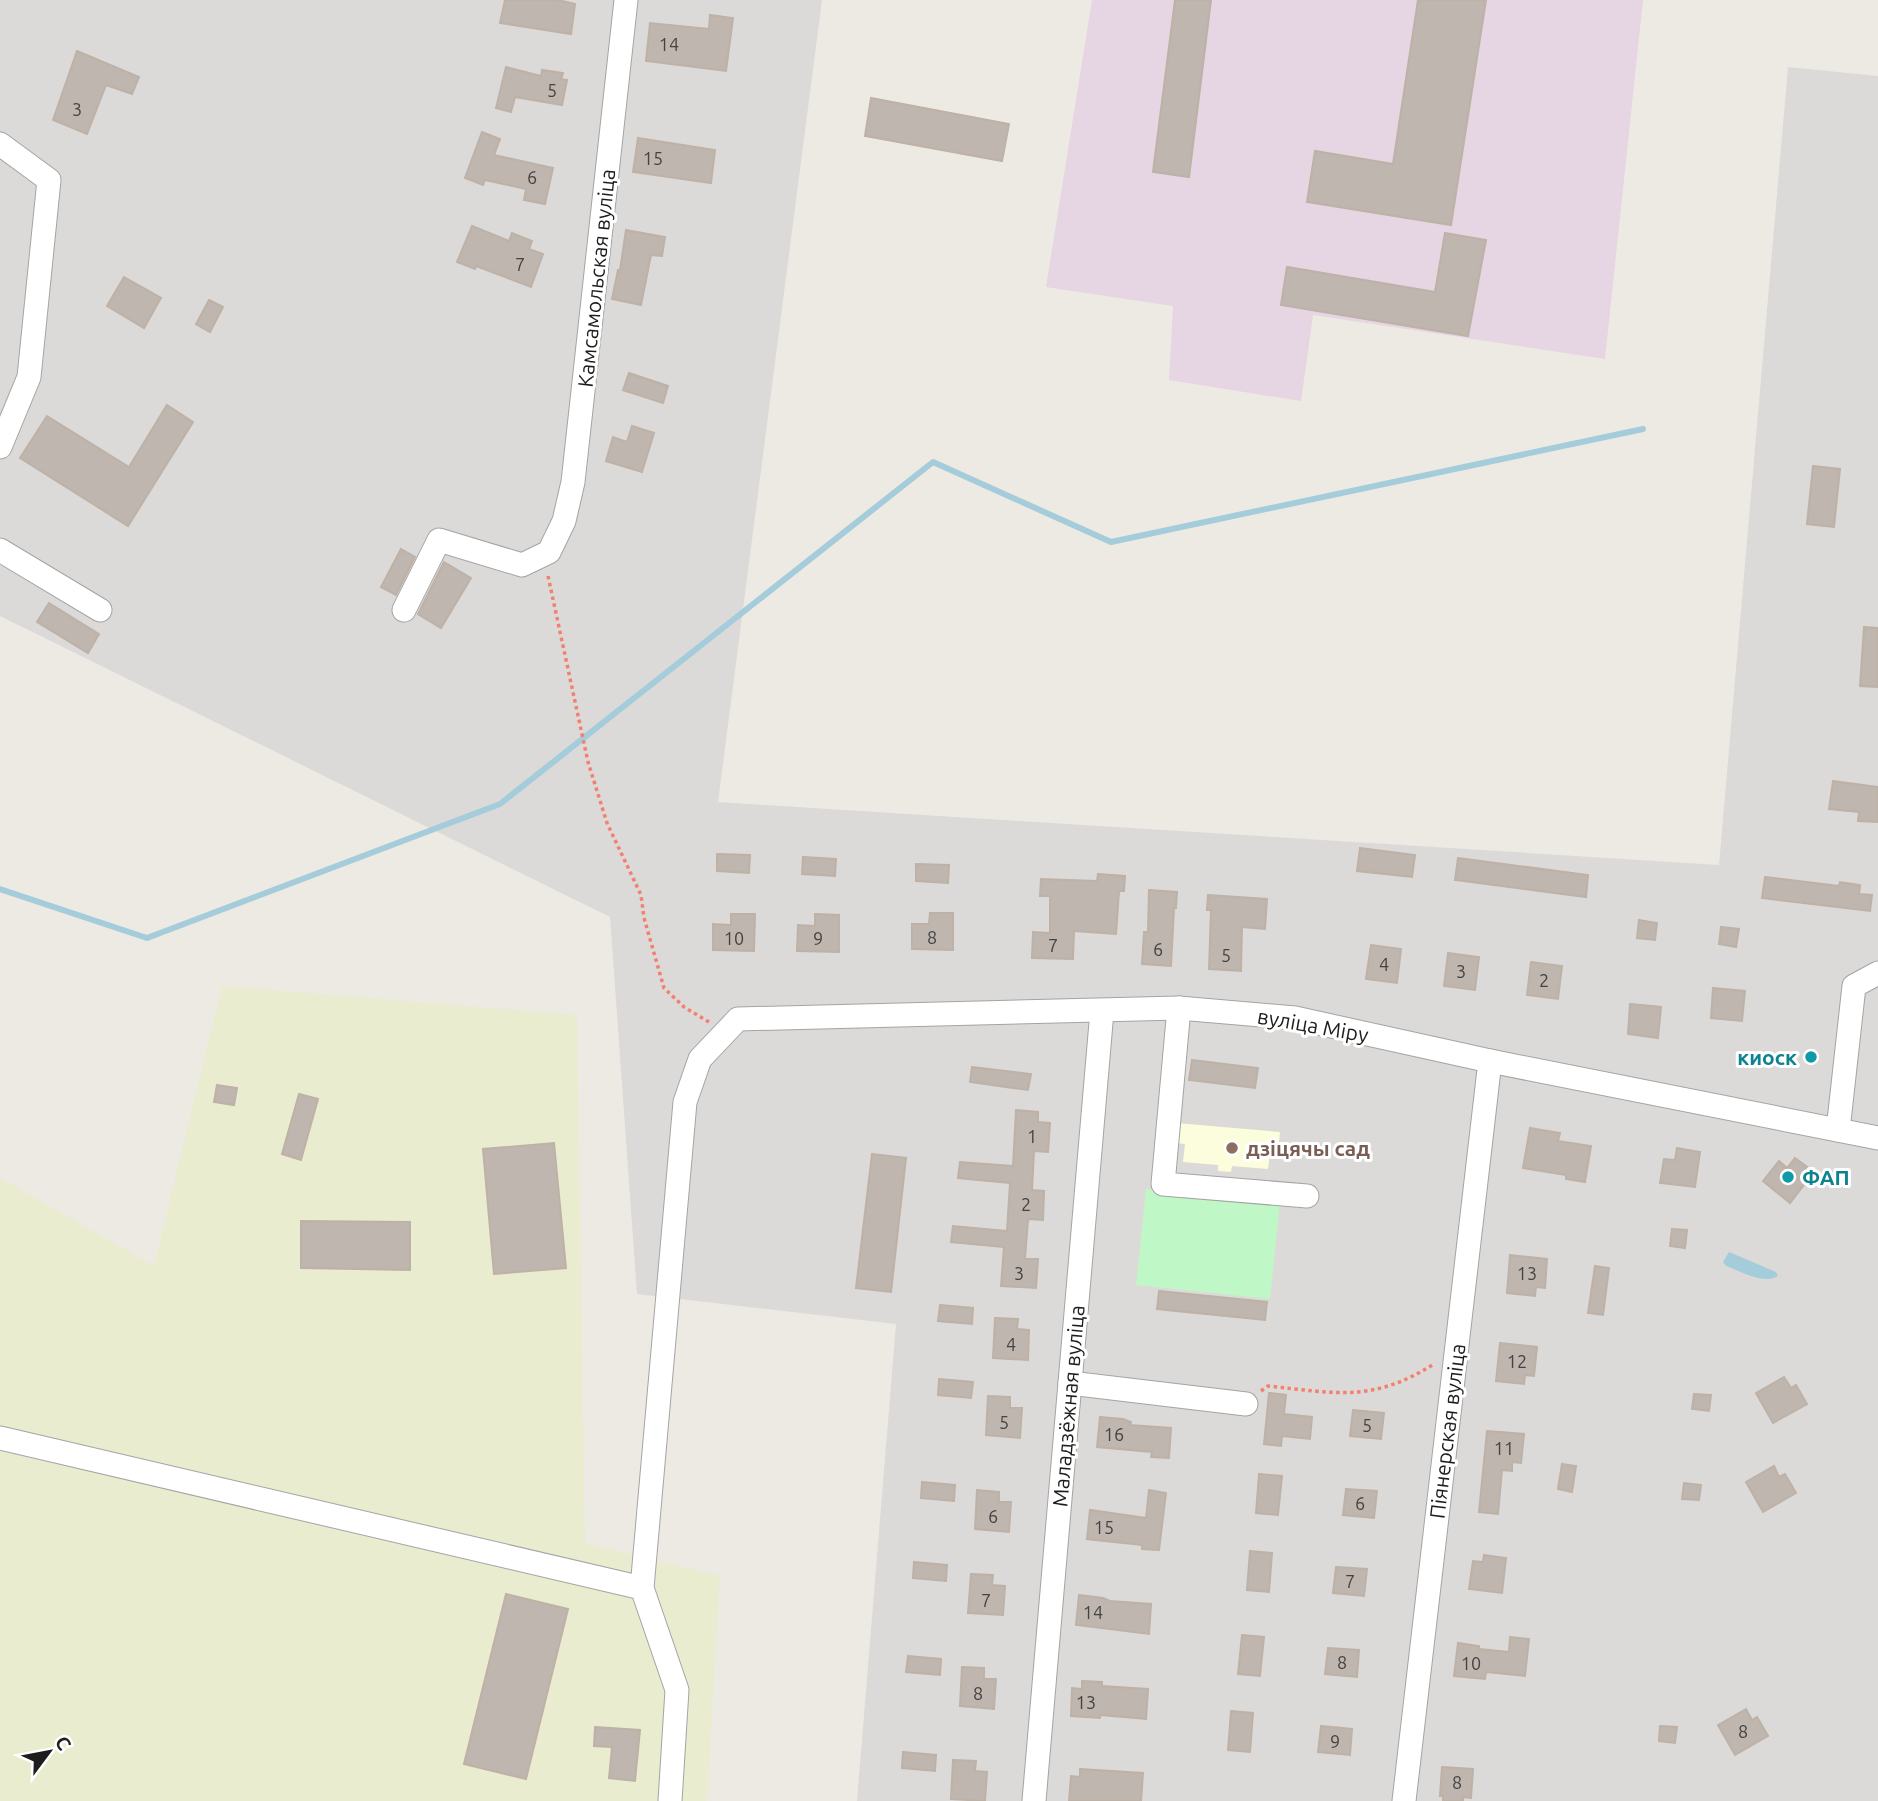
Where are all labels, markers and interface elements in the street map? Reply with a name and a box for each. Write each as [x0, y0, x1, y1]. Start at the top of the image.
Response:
house number: 14 [659, 34, 679, 54]
house number: 5 [547, 80, 557, 100]
house number: 3 [72, 99, 82, 119]
house number: 15 [643, 148, 663, 168]
house number: 6 [527, 167, 537, 187]
street label: Камсамольская вуліца [573, 168, 619, 388]
house number: 7 [515, 254, 525, 274]
house number: 8 [927, 927, 937, 947]
house number: 10 [724, 928, 744, 948]
house number: 9 [813, 928, 823, 948]
house number: 7 [1048, 935, 1058, 955]
house number: 6 [1153, 939, 1163, 959]
house number: 5 [1221, 945, 1231, 965]
house number: 4 [1379, 954, 1389, 974]
house number: 3 [1456, 961, 1466, 981]
house number: 2 [1539, 970, 1549, 990]
street label: вуліца Міру [1256, 1003, 1370, 1047]
place label: киоск [1737, 1045, 1797, 1069]
marker: киоск [1803, 1049, 1819, 1065]
house number: 1 [1027, 1126, 1037, 1146]
place label: дзіцячы сад [1246, 1136, 1370, 1160]
marker: дзіцячы сад [1224, 1140, 1240, 1156]
place label: ФАП [1802, 1165, 1850, 1189]
marker: ФАП [1780, 1169, 1796, 1185]
house number: 2 [1021, 1194, 1031, 1214]
house number: 3 [1014, 1263, 1024, 1283]
house number: 13 [1517, 1263, 1537, 1283]
street label: Маладзёжная вуліца [1047, 1304, 1089, 1508]
house number: 4 [1006, 1334, 1016, 1354]
street label: Піянерская вуліца [1424, 1342, 1470, 1520]
house number: 12 [1507, 1351, 1527, 1371]
house number: 5 [999, 1412, 1009, 1432]
house number: 5 [1362, 1415, 1372, 1435]
house number: 16 [1104, 1424, 1124, 1444]
house number: 11 [1494, 1438, 1514, 1458]
house number: 6 [1355, 1493, 1365, 1513]
house number: 6 [988, 1506, 998, 1526]
house number: 15 [1094, 1517, 1114, 1537]
house number: 7 [1345, 1571, 1355, 1591]
house number: 7 [981, 1590, 991, 1610]
house number: 14 [1083, 1602, 1103, 1622]
house number: 8 [1337, 1652, 1347, 1672]
house number: 10 [1461, 1653, 1481, 1673]
house number: 8 [973, 1683, 983, 1703]
house number: 13 [1076, 1692, 1096, 1712]
north arrow [14, 1717, 84, 1787]
house number: 8 [1738, 1721, 1748, 1741]
house number: 9 [1330, 1731, 1340, 1751]
text: С [51, 1732, 76, 1754]
house number: 8 [1452, 1772, 1462, 1792]

